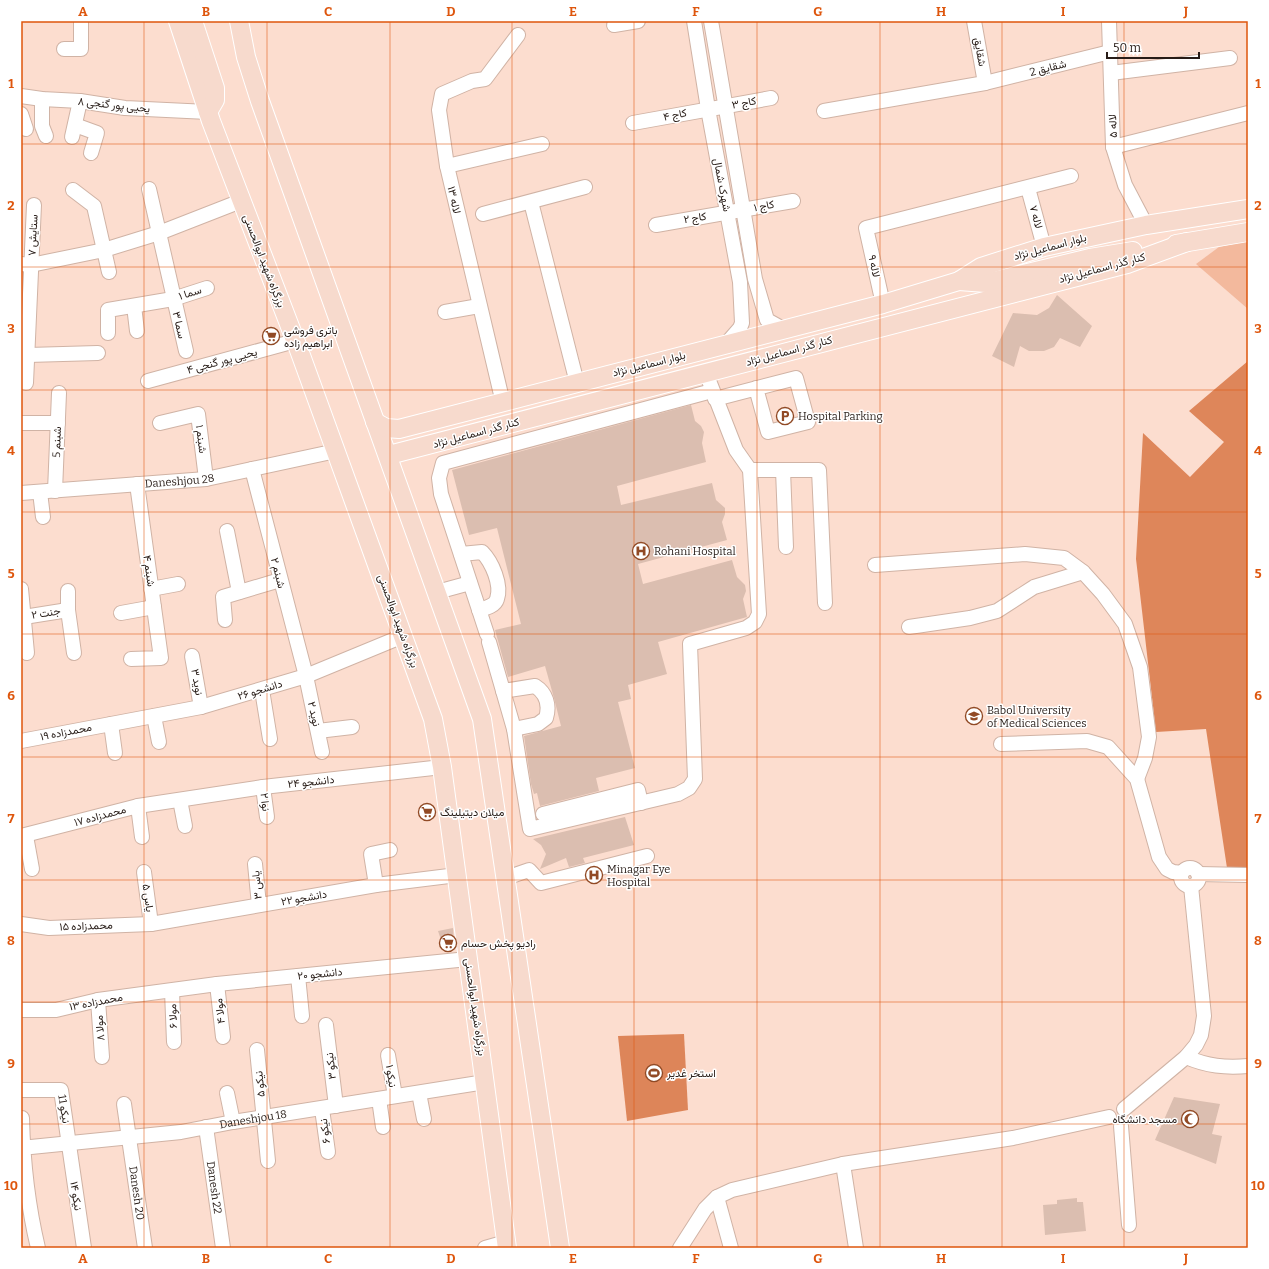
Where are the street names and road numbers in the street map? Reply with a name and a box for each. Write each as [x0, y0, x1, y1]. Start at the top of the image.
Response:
street label: شقايق [971, 37, 989, 68]
street label: شقايق 2 [1028, 57, 1068, 79]
street label: کاج ۳ [731, 94, 758, 113]
street label: یحیی پور گنجی ۸ [77, 95, 151, 116]
street label: کاج ۴ [662, 106, 688, 125]
street label: لاله ۵ [1106, 114, 1120, 138]
street label: شهرک شمال [710, 157, 734, 213]
street label: لاله ۱۳ [445, 185, 463, 215]
street label: کاج ۱ [753, 198, 776, 215]
street label: لاله ۷ [1027, 204, 1045, 230]
street label: کاج ۲ [683, 210, 708, 227]
street label: بزرگراه شهید ابوالحسنی [240, 213, 288, 309]
street label: ستایش ۷ [25, 214, 41, 256]
street label: بلوار اسماعیل نژاد [1012, 231, 1088, 263]
street label: کنار گذر اسماعیل نژاد [1057, 250, 1147, 286]
street label: لاله ۹ [865, 254, 883, 278]
street label: سما ۱ [177, 283, 203, 303]
street label: سما ۳ [170, 310, 188, 340]
street label: کنار گذر اسماعیل نژاد [744, 333, 834, 369]
street label: یحیی پور گنجی ۴ [185, 345, 259, 378]
street label: بلوار اسماعیل نژاد [611, 349, 687, 379]
street label: کنار گذر اسماعیل نژاد [431, 415, 521, 451]
street label: شبنم ۱ [192, 424, 209, 454]
street label: شبنم 5 [50, 426, 65, 458]
street label: Daneshjou 28 [144, 471, 216, 490]
street label: شبنم ۴ [139, 554, 158, 588]
street label: شبنم ۲ [267, 556, 288, 590]
street label: بزرگراه شهید ابوالحسنی [375, 572, 421, 670]
street label: جنت ۲ [31, 604, 61, 622]
street label: نوید ۳ [188, 668, 206, 696]
street label: دانشجو ۲۶ [236, 677, 284, 703]
street label: نوید ۲ [305, 700, 323, 728]
street label: محمدزاده ۱۹ [39, 721, 93, 743]
street label: دانشجو ۲۴ [287, 773, 335, 791]
street label: نوا ۲ [257, 792, 273, 812]
street label: محمدزاده ۱۷ [73, 803, 128, 829]
street label: یاس ۳ [249, 870, 265, 900]
street label: یاس ۵ [140, 883, 156, 913]
street label: دانشجو ۲۲ [280, 888, 328, 908]
street label: محمدزاده ۱۵ [59, 919, 113, 933]
street label: بزرگراه شهید ابوالحسنی [462, 957, 488, 1057]
street label: دانشجو ۲۰ [297, 965, 343, 983]
street label: محمدزاده ۱۳ [68, 990, 124, 1014]
street label: مولا ۴ [212, 997, 228, 1024]
street label: مولا ۶ [166, 1003, 180, 1029]
street label: مولا ۸ [93, 1015, 107, 1041]
street label: نیکو ۳ [323, 1052, 339, 1080]
street label: نیکو ۱ [383, 1064, 399, 1088]
street label: نیکو ۵ [252, 1070, 268, 1098]
street label: نیکو 11 [55, 1094, 73, 1124]
street label: Daneshjou 18 [218, 1107, 288, 1131]
street label: نیکو ۶ [317, 1118, 333, 1144]
street label: Danesh 22 [204, 1160, 225, 1215]
street label: Danesh 20 [127, 1165, 147, 1221]
street label: نیکو ۱۴ [67, 1181, 85, 1211]

